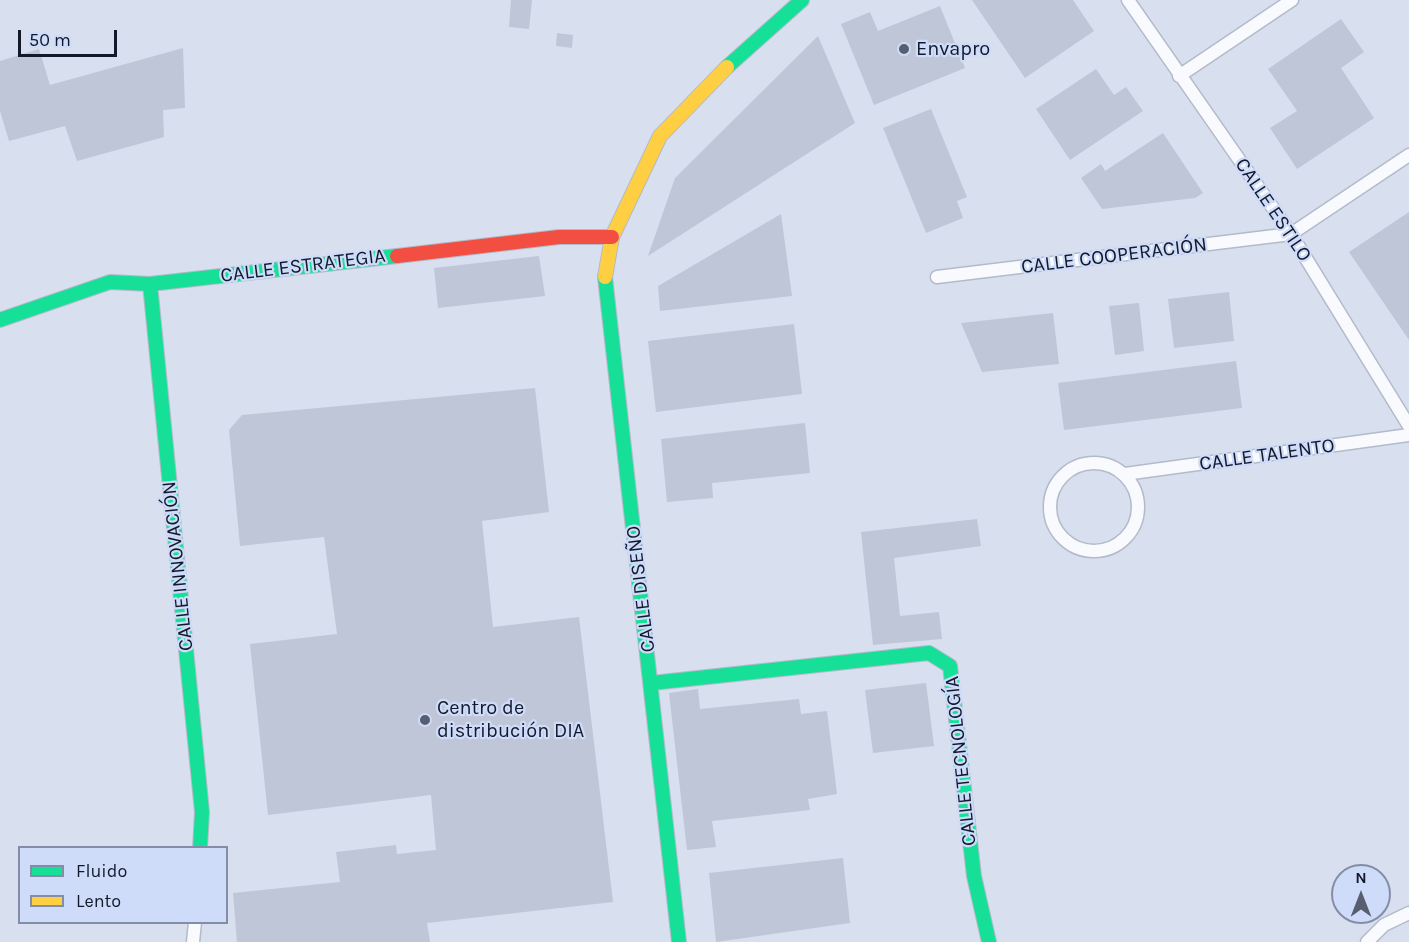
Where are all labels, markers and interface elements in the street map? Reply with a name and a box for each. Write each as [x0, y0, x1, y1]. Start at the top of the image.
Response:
scale bar [21, 18, 120, 56]
text: 50 m [29, 29, 71, 51]
place label: Envapro [916, 37, 990, 61]
marker: Envapro [897, 42, 911, 56]
street label: CALLE ESTILO [1230, 154, 1316, 266]
street label: CALLE COOPERACIÓN [1020, 233, 1208, 279]
street label: CALLE ESTRATEGIA [219, 244, 387, 288]
street label: CALLE TALENTO [1198, 434, 1336, 476]
street label: CALLE INNOVACIÓN [157, 480, 199, 652]
street label: CALLE DISEÑO [621, 524, 661, 654]
street label: CALLE TECNOLOGÍA [940, 675, 982, 847]
place label: Centro de distribución DIA [437, 696, 584, 743]
marker: Centro de distribución DIA [418, 713, 432, 727]
legend [18, 846, 228, 924]
text: Fluido [76, 860, 127, 882]
north arrow [1331, 864, 1391, 924]
text: N [1355, 868, 1367, 887]
text: Lento [76, 890, 121, 912]

